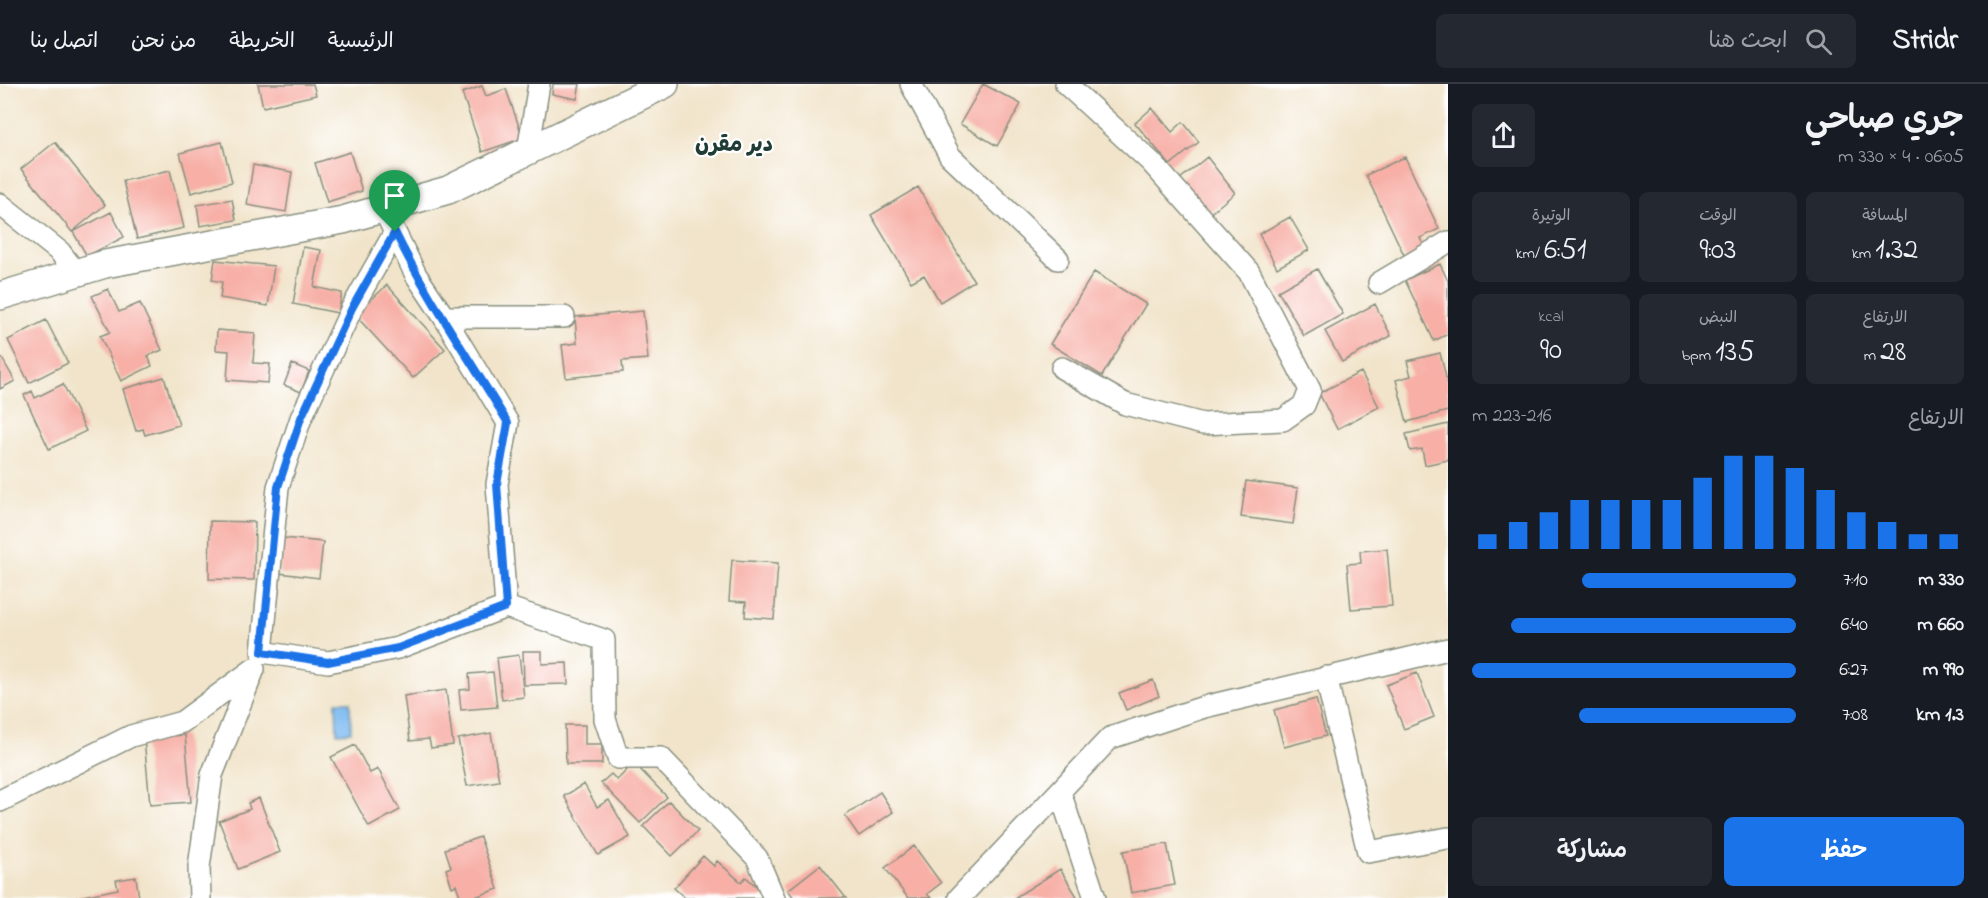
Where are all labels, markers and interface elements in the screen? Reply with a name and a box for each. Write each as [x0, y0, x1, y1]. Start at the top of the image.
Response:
search box [1436, 14, 1856, 68]
text: Stridr [1892, 21, 1958, 62]
icon: search [1802, 25, 1835, 58]
text: ابحث هنا [1708, 26, 1787, 58]
text: اتصل بنا [30, 27, 98, 57]
text: من نحن [131, 27, 196, 57]
text: الخريطة [229, 27, 295, 57]
text: الرئيسية [328, 27, 394, 57]
text: جري صباحي [1805, 96, 1964, 144]
button: share [1472, 104, 1535, 167]
district label: دير مقرن [695, 130, 773, 162]
text: 06:05 · 4 × 330 m [1838, 143, 1964, 172]
pin [369, 170, 420, 232]
icon: arrive [378, 179, 411, 212]
text: الوتيرة [1532, 204, 1570, 228]
text: الوقت [1699, 204, 1737, 228]
text: المسافة [1862, 204, 1908, 228]
text: 6:51 [1544, 229, 1586, 273]
text: 9:03 [1700, 229, 1736, 273]
text: 1.32 [1875, 229, 1918, 273]
text: /km [1516, 242, 1544, 266]
text: km [1852, 242, 1875, 266]
text: kcal [1538, 305, 1564, 329]
text: النبض [1699, 306, 1737, 330]
text: الارتفاع [1863, 306, 1907, 330]
text: 90 [1540, 329, 1562, 373]
text: 135 [1715, 331, 1754, 375]
text: 28 [1880, 331, 1906, 375]
text: bpm [1682, 344, 1715, 368]
text: m [1864, 344, 1880, 368]
text: 216–223 m [1472, 402, 1552, 431]
text: الارتفاع [1908, 405, 1964, 434]
text: 7:10 [1843, 566, 1868, 595]
text: 330 m [1918, 566, 1964, 595]
text: 6:40 [1841, 611, 1868, 640]
text: 660 m [1917, 611, 1964, 640]
text: 6:27 [1839, 656, 1868, 685]
text: 990 m [1923, 656, 1964, 685]
text: 7:08 [1842, 701, 1868, 730]
text: 1.3 km [1916, 701, 1964, 730]
button: مشاركة [1472, 817, 1712, 886]
button: حفظ [1724, 817, 1964, 886]

